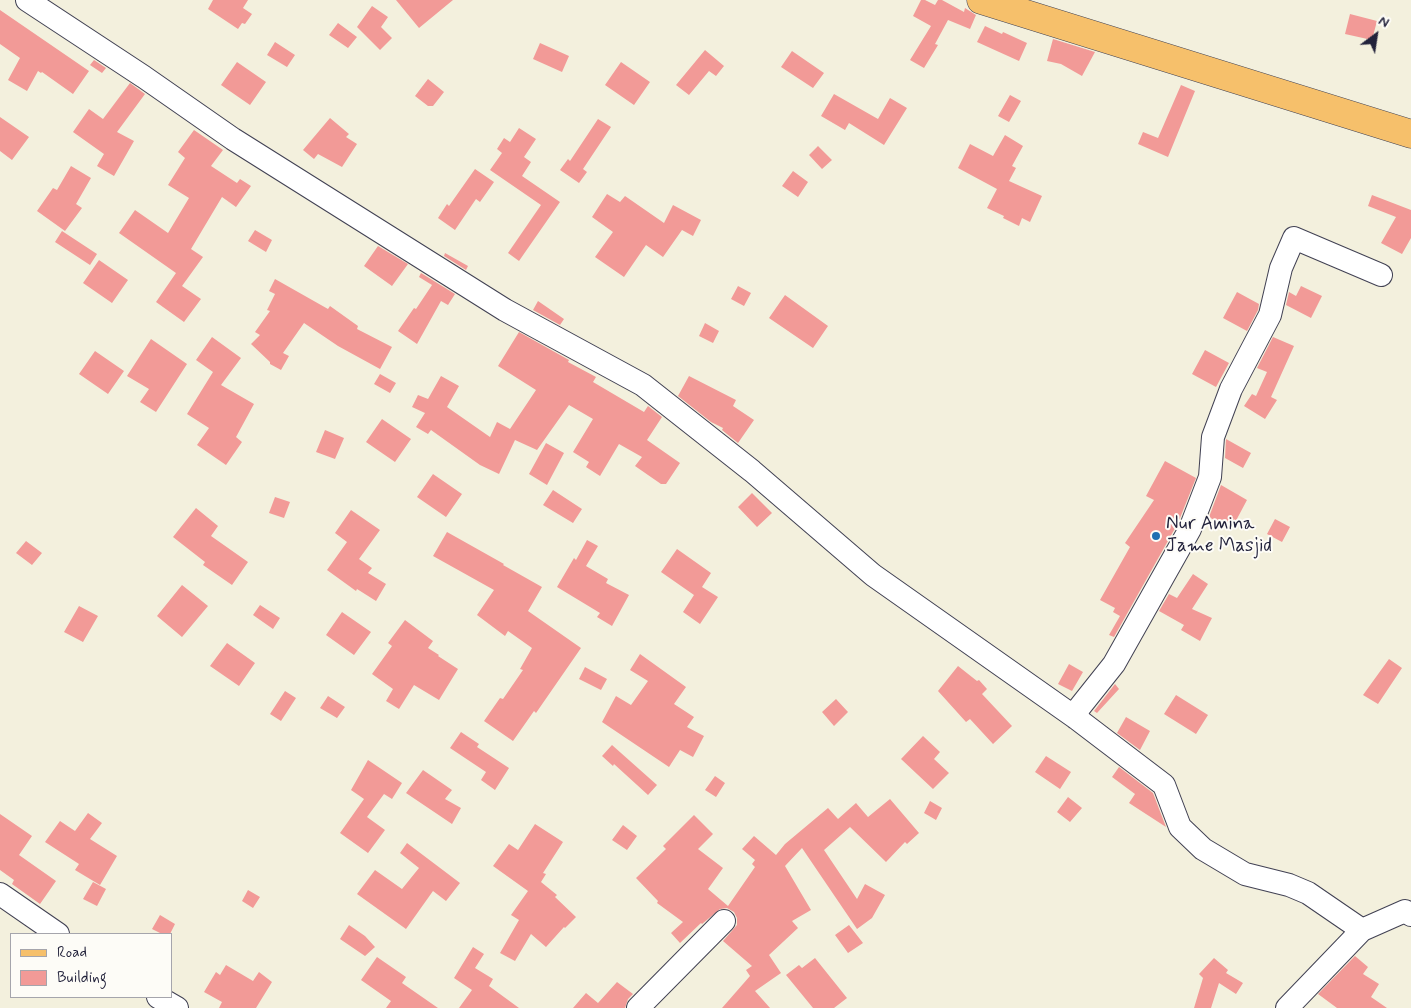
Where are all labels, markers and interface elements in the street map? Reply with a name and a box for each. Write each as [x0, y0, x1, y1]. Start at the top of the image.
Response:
north arrow [1351, 10, 1401, 60]
text: N [1375, 12, 1392, 32]
place label: Nur Amina Jame Masjid [1166, 514, 1272, 558]
marker: Nur Amina Jame Masjid [1150, 530, 1162, 542]
legend [10, 933, 172, 998]
text: Road [57, 943, 87, 963]
text: Building [57, 968, 107, 988]

